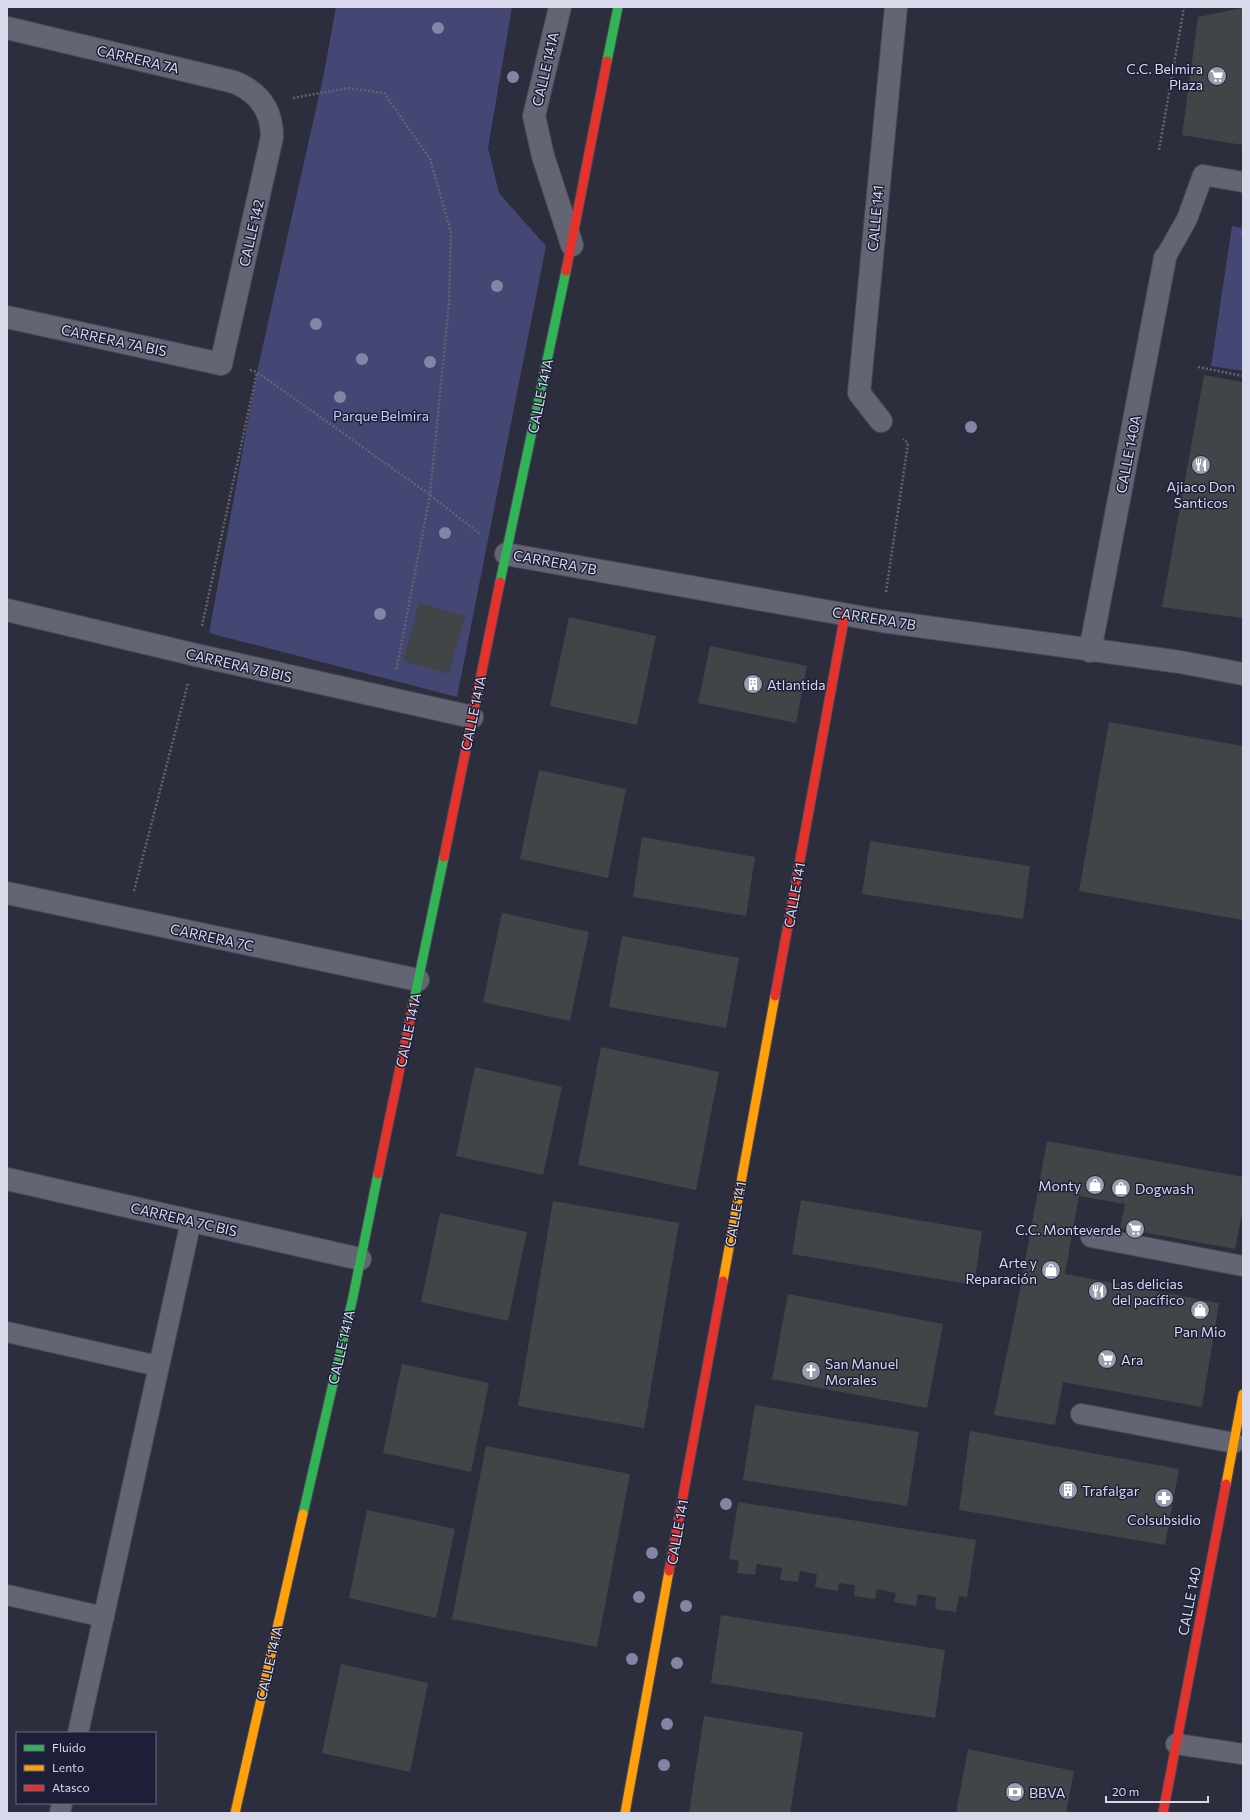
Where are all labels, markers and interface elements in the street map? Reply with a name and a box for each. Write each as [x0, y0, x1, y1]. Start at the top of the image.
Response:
street label: CALLE 141A [528, 30, 562, 108]
street label: CARRERA 7A [95, 41, 181, 77]
place label: C.C. Belmira Plaza [1126, 60, 1203, 93]
supermarket icon: C.C. Belmira Plaza [1206, 65, 1228, 87]
street label: CALLE 141 [864, 184, 886, 252]
street label: CALLE 142 [235, 198, 267, 268]
street label: CARRERA 7A BIS [60, 320, 168, 360]
street label: CALLE 141A [524, 357, 556, 435]
park label: Parque Belmira [333, 407, 429, 424]
street label: CALLE 140A [1112, 413, 1144, 494]
restaurant icon: Ajiaco Don Santicos [1190, 454, 1212, 476]
place label: Ajiaco Don Santicos [1167, 478, 1235, 511]
street label: CARRERA 7B [512, 546, 598, 578]
street label: CARRERA 7B [831, 603, 917, 633]
street label: CARRERA 7B BIS [184, 645, 294, 685]
building icon: Atlantida [742, 673, 764, 695]
street label: CALLE 141A [457, 674, 489, 752]
place label: Atlantida [767, 676, 826, 693]
street label: CALLE 141 [780, 861, 808, 929]
street label: CARRERA 7C [169, 920, 255, 954]
street label: CALLE 141A [392, 991, 424, 1069]
shop icon: Monty [1084, 1174, 1106, 1196]
place label: Monty [1038, 1177, 1081, 1194]
shop icon: Dogwash [1110, 1177, 1132, 1199]
street label: CALLE 141 [721, 1180, 749, 1248]
place label: Dogwash [1135, 1180, 1194, 1197]
street label: CARRERA 7C BIS [129, 1198, 239, 1240]
supermarket icon: C.C. Monteverde [1124, 1218, 1146, 1240]
place label: C.C. Monteverde [1015, 1221, 1121, 1238]
place label: Arte y Reparación [965, 1254, 1037, 1287]
shop icon: Arte y Reparación [1040, 1259, 1062, 1281]
place label: Las delicias del pacífico [1112, 1275, 1184, 1308]
restaurant icon: Las delicias del pacífico [1087, 1280, 1109, 1302]
shop icon: Pan Mio [1189, 1299, 1211, 1321]
street label: CALLE 141A [324, 1308, 358, 1386]
place label: Pan Mio [1174, 1323, 1226, 1340]
supermarket icon: Ara [1096, 1348, 1118, 1370]
place label: Ara [1121, 1351, 1143, 1368]
place label: San Manuel Morales [825, 1355, 899, 1388]
church icon: San Manuel Morales [800, 1360, 822, 1382]
building icon: Trafalgar [1057, 1479, 1079, 1501]
place label: Trafalgar [1082, 1482, 1140, 1499]
pharmacy icon: Colsubsidio [1153, 1487, 1175, 1509]
street label: CALLE 141 [663, 1498, 691, 1566]
place label: Colsubsidio [1127, 1511, 1201, 1528]
street label: CALLE 140 [1174, 1565, 1204, 1637]
street label: CALLE 141A [252, 1624, 286, 1702]
legend [16, 1732, 156, 1804]
text: Fluido [52, 1740, 86, 1754]
text: Lento [52, 1760, 84, 1774]
scale bar [1106, 1778, 1208, 1804]
text: Atasco [52, 1780, 90, 1794]
bank icon: BBVA [1004, 1781, 1026, 1803]
place label: BBVA [1029, 1784, 1066, 1801]
text: 20 m [1112, 1784, 1139, 1798]

